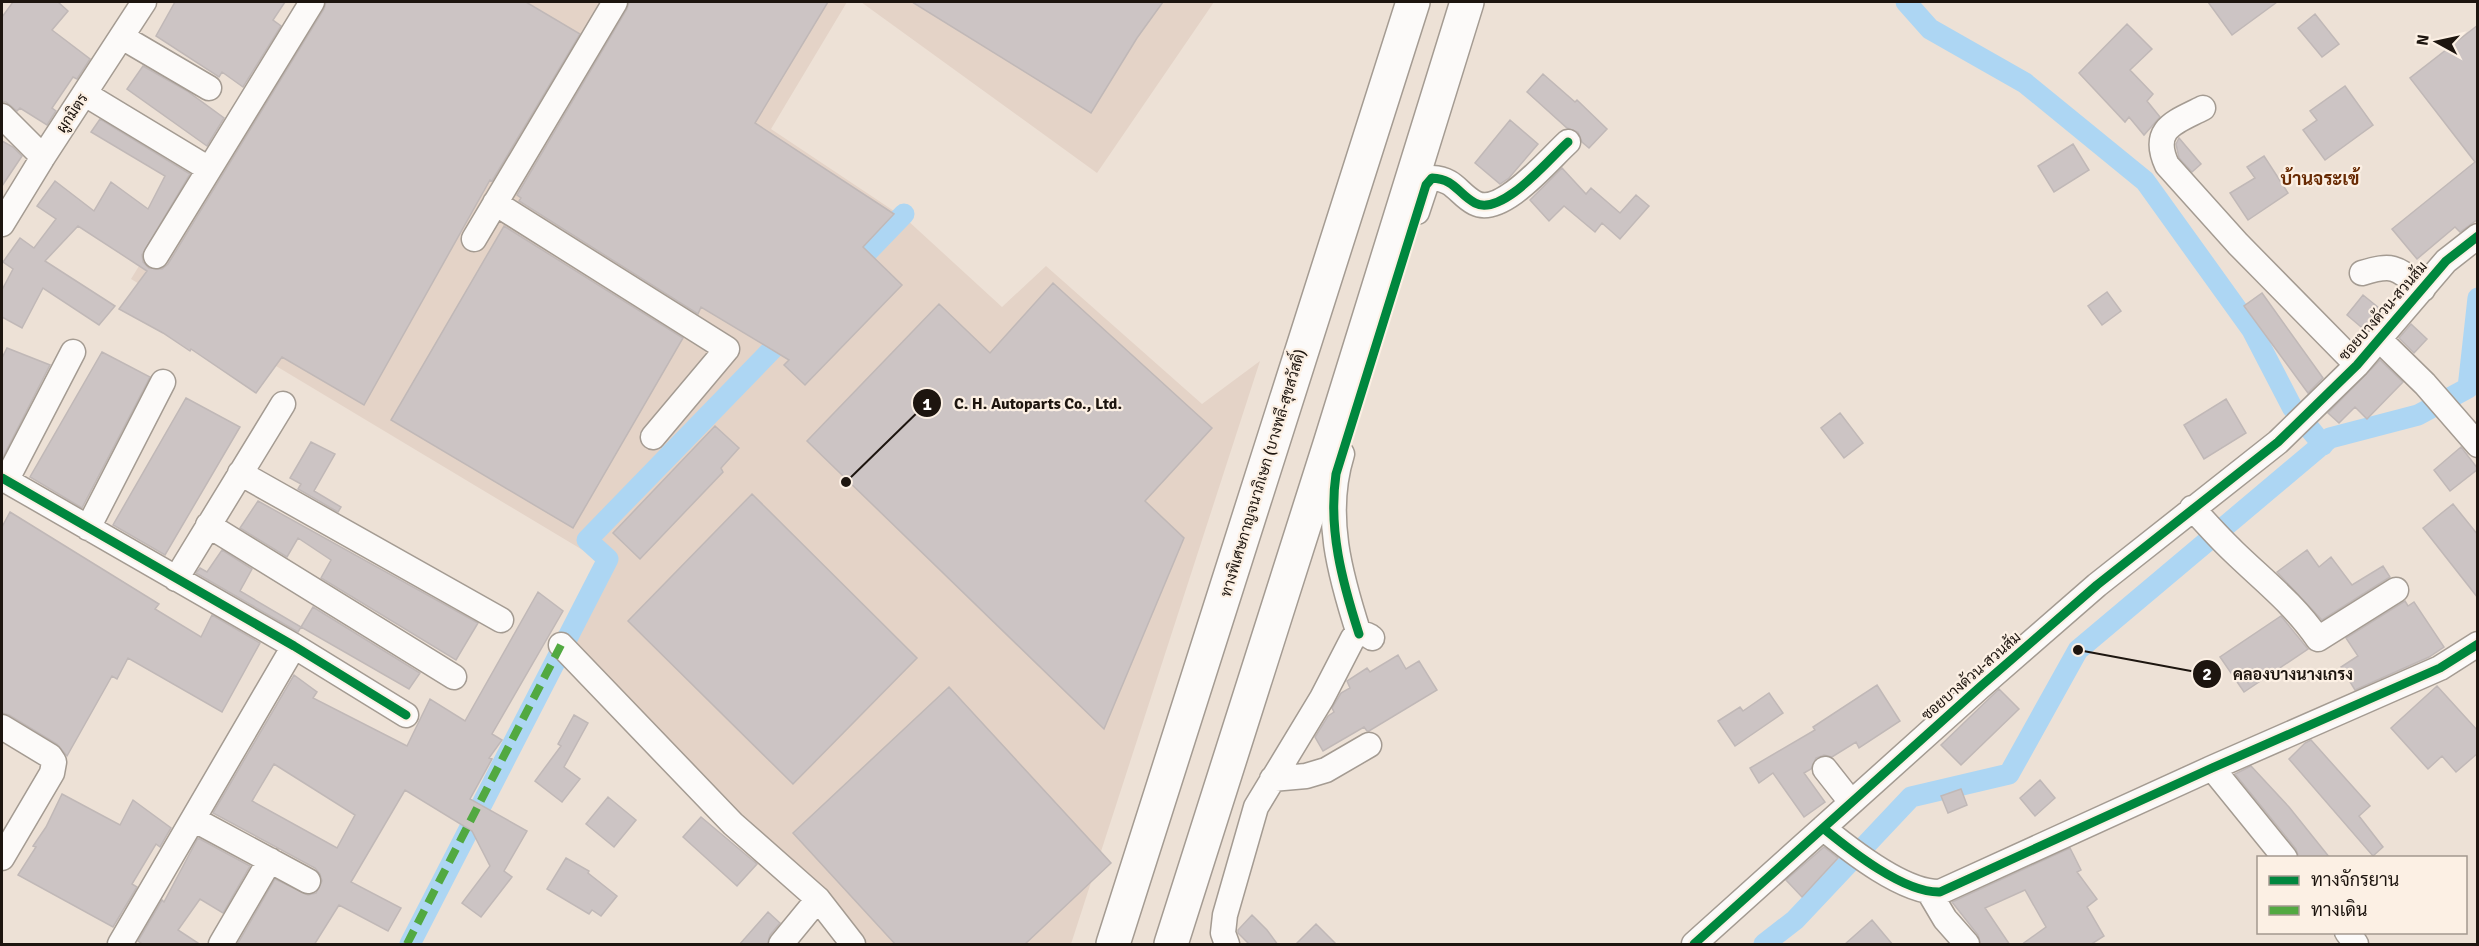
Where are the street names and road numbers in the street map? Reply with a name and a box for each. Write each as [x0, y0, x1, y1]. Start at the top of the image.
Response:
street label: ผูกมิตร [52, 90, 92, 137]
street label: ซอยบางด้วน-สวนส้ม [2334, 257, 2431, 364]
street label: ทางพิเศษกาญจนาภิเษก (บางพลี-สุขสวัสดิ์) [1211, 345, 1311, 600]
street label: ซอยบางด้วน-สวนส้ม [1917, 627, 2024, 724]

